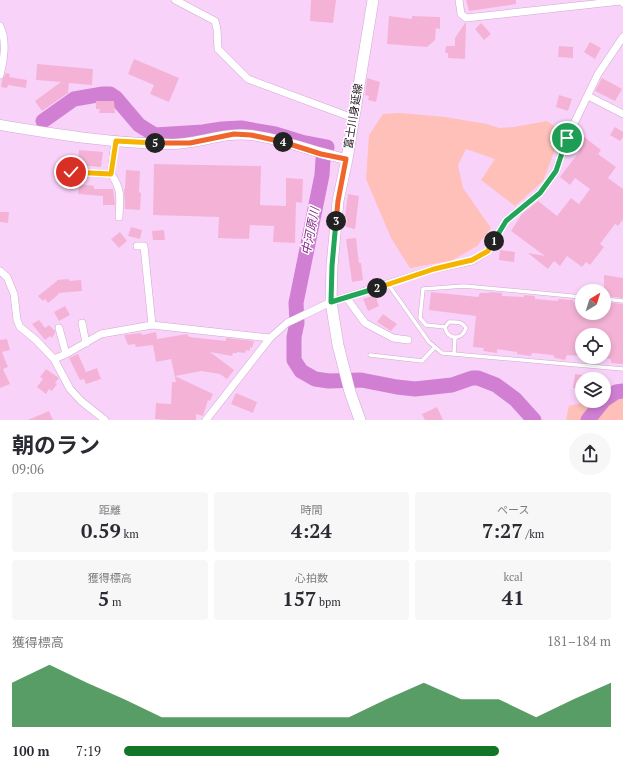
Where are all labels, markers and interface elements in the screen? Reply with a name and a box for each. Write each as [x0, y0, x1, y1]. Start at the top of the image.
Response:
street label: 富士川身延線 [341, 82, 365, 150]
pin [550, 121, 584, 155]
icon: arrive [556, 127, 578, 149]
pin: 4 [273, 132, 293, 152]
pin: 5 [145, 133, 165, 153]
text: 4 [280, 135, 286, 149]
text: 5 [152, 136, 158, 150]
pin [54, 155, 88, 189]
icon: check [60, 161, 82, 183]
water label: 中河原川 [298, 204, 322, 256]
pin: 3 [326, 211, 346, 231]
text: 3 [333, 214, 339, 228]
pin: 1 [484, 231, 504, 251]
text: 1 [491, 234, 497, 248]
pin: 2 [367, 278, 387, 298]
text: 2 [374, 281, 380, 295]
north arrow [575, 284, 611, 320]
map controls [575, 284, 611, 408]
button: locate [575, 328, 611, 364]
button: layers [575, 372, 611, 408]
text: 朝のラン [12, 430, 100, 459]
button: share [569, 433, 611, 475]
text: 09:06 [12, 460, 44, 478]
text: 距離 [99, 503, 121, 517]
text: 時間 [300, 503, 322, 517]
text: ペース [497, 503, 529, 517]
text: 0.59 [81, 517, 121, 544]
text: 4:24 [291, 517, 332, 544]
text: 7:27 [482, 517, 523, 544]
text: km [121, 527, 139, 541]
text: /km [523, 527, 544, 541]
text: kcal [503, 570, 523, 584]
text: 獲得標高 [88, 571, 132, 585]
text: 心拍数 [295, 571, 328, 585]
text: 41 [502, 584, 524, 611]
text: 5 [98, 585, 109, 612]
text: 157 [282, 585, 316, 612]
text: m [109, 595, 122, 609]
text: bpm [316, 595, 341, 609]
text: 181–184 m [547, 632, 611, 650]
text: 獲得標高 [12, 633, 64, 651]
text: 100 m [12, 742, 50, 760]
text: 7:19 [76, 742, 101, 760]

